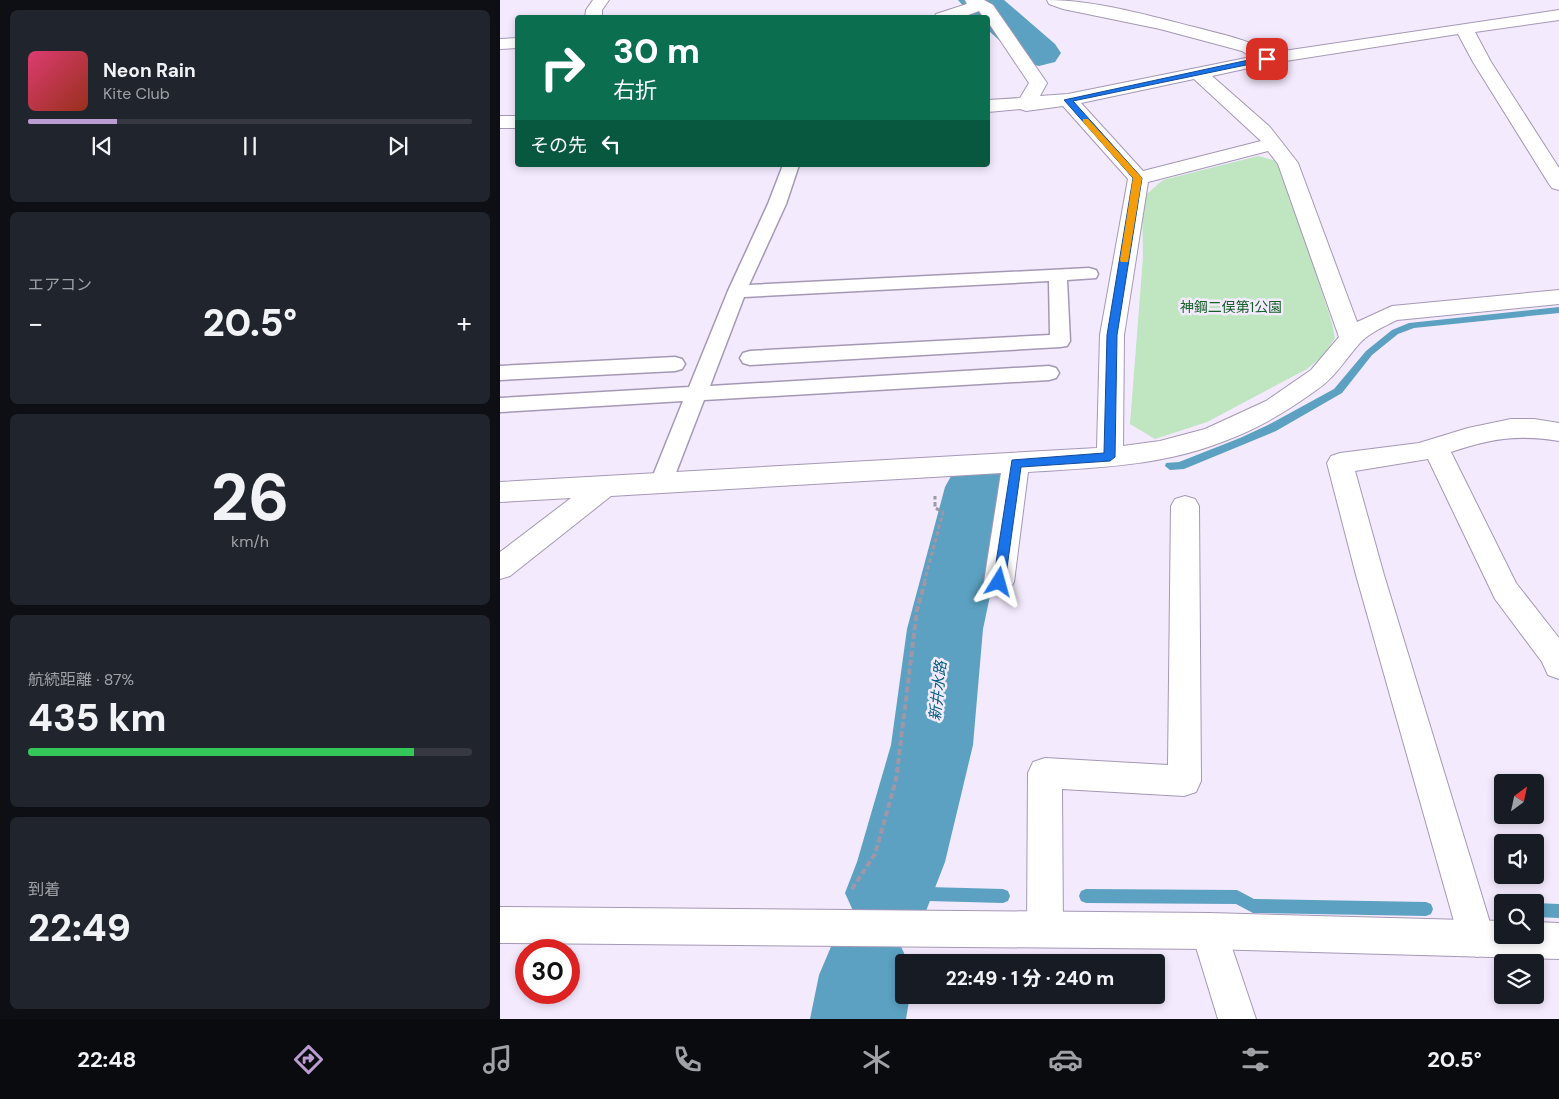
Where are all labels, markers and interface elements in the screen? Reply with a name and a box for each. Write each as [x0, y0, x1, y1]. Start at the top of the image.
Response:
text: 30 m [613, 28, 700, 74]
icon: right [530, 35, 595, 100]
pin [1246, 38, 1288, 80]
icon: arrive [1253, 45, 1281, 73]
text: Neon Rain [103, 58, 196, 83]
text: 右折 [613, 76, 657, 105]
text: Kite Club [103, 83, 170, 104]
icon: left [597, 130, 625, 158]
icon: previous [88, 132, 116, 160]
icon: pause [236, 132, 264, 160]
icon: next [384, 132, 412, 160]
text: その先 [530, 133, 587, 158]
text: エアコン [28, 274, 92, 295]
text: 20.5° [203, 298, 297, 348]
park label: 神鋼二俣第1公園 [1180, 298, 1282, 316]
text: − [28, 305, 43, 342]
text: + [457, 305, 472, 342]
text: 26 [211, 456, 289, 540]
text: km/h [231, 531, 269, 552]
position arrow [972, 555, 1024, 607]
water label: 新井水路 [925, 658, 951, 722]
text: 航続距離 · 87% [28, 669, 134, 690]
text: 435 km [28, 693, 167, 743]
north arrow [1494, 774, 1544, 824]
map controls [1494, 774, 1544, 1004]
button: sound [1494, 834, 1544, 884]
text: 到着 [28, 879, 60, 900]
button: search [1494, 894, 1544, 944]
text: 22:49 [28, 903, 131, 953]
speed limit sign: 30 [515, 939, 580, 1004]
button: layers [1494, 954, 1544, 1004]
text: 22:49 · 1 分 · 240 m [946, 966, 1114, 991]
icon: directions [291, 1042, 326, 1077]
icon: music [480, 1042, 515, 1077]
icon: phone [670, 1042, 705, 1077]
icon: climate [859, 1042, 894, 1077]
icon: car [1048, 1042, 1083, 1077]
icon: filters [1238, 1042, 1273, 1077]
text: 22:48 [77, 1045, 136, 1074]
text: 20.5° [1427, 1045, 1482, 1074]

